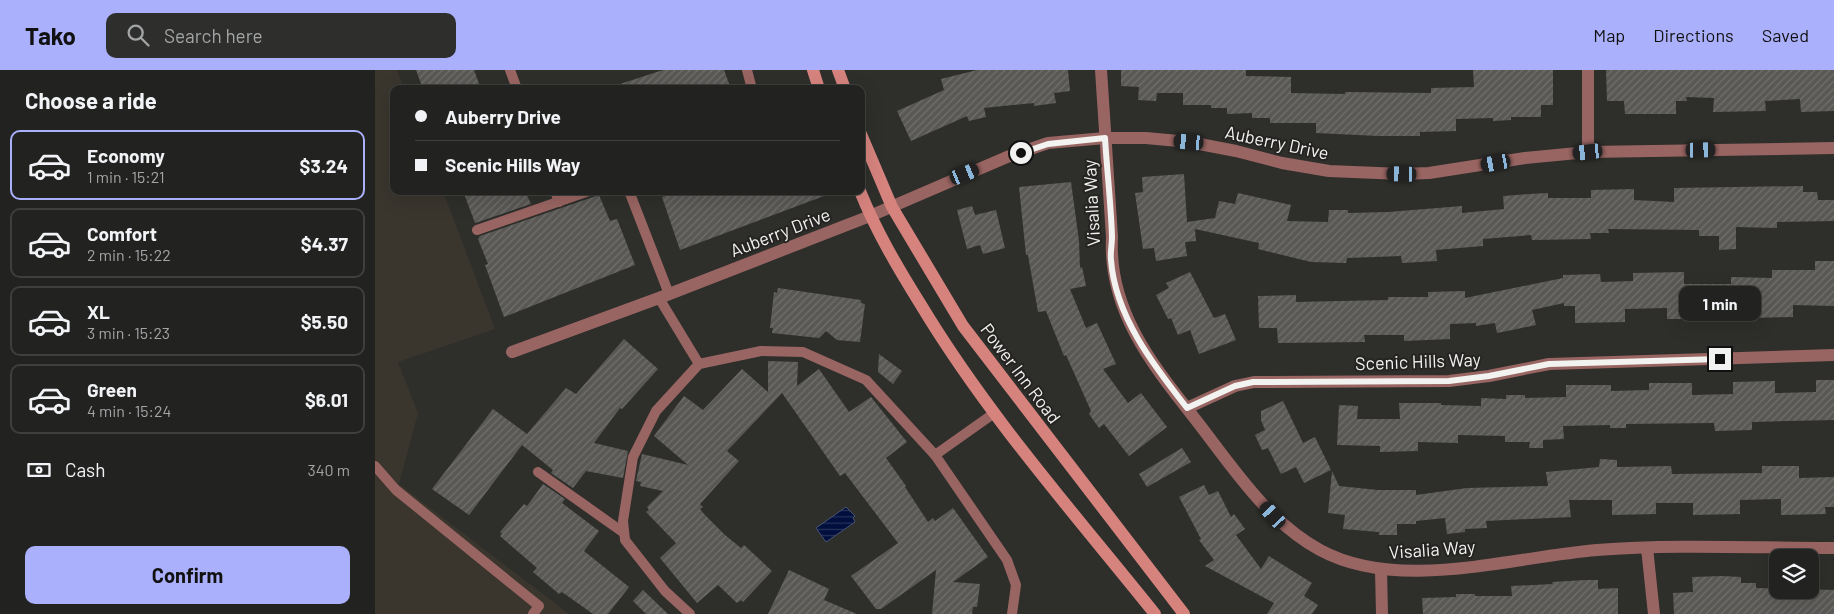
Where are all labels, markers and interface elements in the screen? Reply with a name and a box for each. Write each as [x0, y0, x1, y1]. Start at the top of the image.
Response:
search box [106, 13, 456, 58]
text: Tako [25, 21, 76, 50]
icon: search [124, 21, 152, 49]
text: Search here [164, 24, 263, 47]
text: Map [1593, 24, 1625, 46]
text: Directions [1653, 24, 1734, 46]
text: Saved [1762, 24, 1809, 46]
text: Choose a ride [25, 87, 157, 113]
text: Auberry Drive [445, 105, 561, 128]
street label: Auberry Drive [1223, 120, 1331, 164]
car [1173, 133, 1204, 151]
route start [1010, 142, 1032, 164]
car [1685, 142, 1716, 158]
icon: car [27, 143, 72, 188]
car [1572, 143, 1603, 161]
text: Economy [87, 144, 165, 167]
text: Scenic Hills Way [445, 153, 580, 176]
car [1479, 153, 1512, 173]
text: $3.24 [300, 154, 348, 177]
street label: Visalia Way [1078, 159, 1104, 247]
car [948, 161, 981, 187]
car [1386, 166, 1417, 182]
text: 1 min · 15:21 [87, 167, 165, 186]
street label: Auberry Drive [727, 203, 833, 261]
icon: car [27, 221, 72, 266]
text: Comfort [87, 222, 157, 245]
text: $4.37 [301, 232, 348, 255]
text: 2 min · 15:22 [87, 245, 171, 264]
callout: 1 min [1679, 286, 1761, 322]
text: 1 min [1702, 294, 1738, 313]
icon: car [27, 299, 72, 344]
text: XL [87, 300, 110, 323]
text: $5.50 [301, 310, 348, 333]
street label: Power Inn Road [976, 319, 1066, 427]
text: 3 min · 15:23 [87, 323, 170, 342]
street label: Scenic Hills Way [1355, 348, 1481, 374]
route end [1709, 348, 1731, 370]
icon: car [27, 377, 72, 422]
text: Green [87, 378, 137, 401]
text: $6.01 [305, 388, 348, 411]
text: 4 min · 15:24 [87, 401, 171, 420]
icon: cash [25, 456, 53, 484]
text: Cash [65, 458, 106, 481]
text: 340 m [307, 460, 350, 479]
car [1257, 499, 1288, 531]
street label: Visalia Way [1388, 535, 1476, 563]
button: Confirm [25, 546, 350, 604]
map controls [1769, 549, 1819, 599]
button: layers [1769, 549, 1819, 599]

